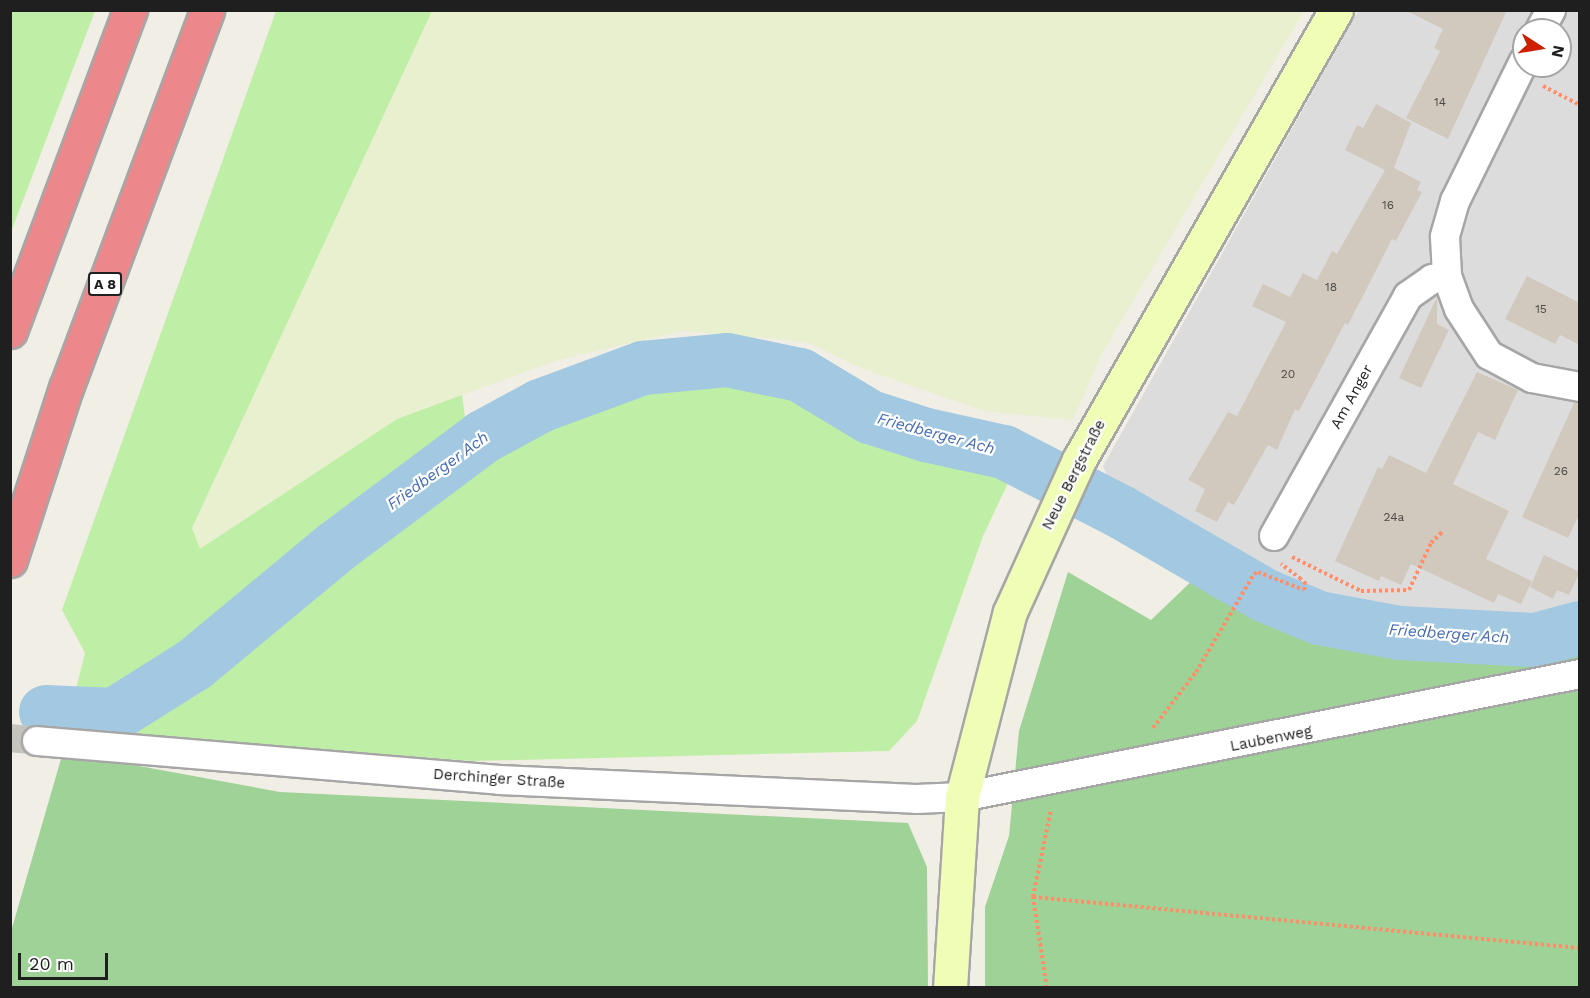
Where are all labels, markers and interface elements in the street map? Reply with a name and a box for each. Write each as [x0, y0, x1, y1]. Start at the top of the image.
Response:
north arrow [1512, 18, 1572, 78]
text: N [1548, 44, 1569, 59]
house number: 14 [1434, 96, 1446, 110]
house number: 16 [1382, 199, 1394, 213]
road number: A 8 [87, 273, 123, 295]
house number: 18 [1325, 281, 1337, 295]
house number: 15 [1535, 303, 1547, 317]
street label: Am Anger [1327, 361, 1377, 433]
house number: 20 [1281, 368, 1295, 382]
water label: Friedberger Ach [875, 409, 997, 459]
street label: Neue Bergstraße [1038, 417, 1110, 533]
water label: Friedberger Ach [383, 427, 493, 515]
house number: 26 [1554, 465, 1568, 479]
house number: 24a [1384, 511, 1404, 525]
water label: Friedberger Ach [1388, 620, 1510, 648]
street label: Laubenweg [1229, 722, 1313, 756]
street label: Derchinger Straße [432, 765, 566, 793]
scale bar [21, 941, 111, 979]
text: 20 m [29, 953, 74, 974]

